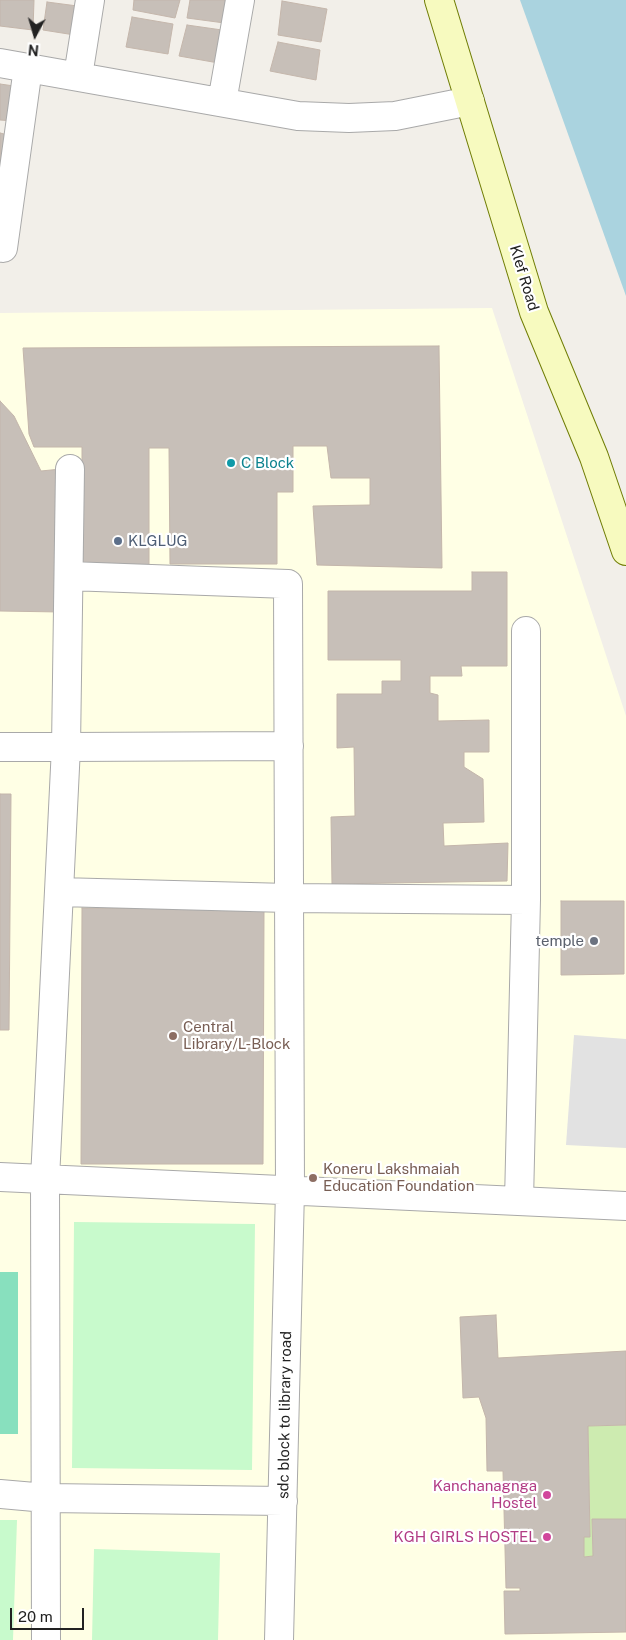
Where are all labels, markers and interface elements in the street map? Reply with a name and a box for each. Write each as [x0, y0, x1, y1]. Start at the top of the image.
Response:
north arrow [10, 10, 60, 60]
text: N [27, 41, 40, 58]
street label: Klef Road [505, 243, 543, 313]
place label: C Block [241, 454, 294, 472]
marker: C Block [225, 457, 237, 469]
place label: KLGLUG [128, 532, 187, 550]
marker: KLGLUG [112, 535, 124, 547]
place label: temple [535, 932, 584, 950]
marker: temple [588, 935, 600, 947]
place label: Central Library/L-Block [183, 1018, 290, 1053]
marker: Central Library/L-Block [167, 1030, 179, 1042]
place label: Koneru Lakshmaiah Education Foundation [323, 1160, 474, 1195]
marker: Koneru Lakshmaiah Education Foundation [307, 1172, 319, 1184]
street label: sdc block to library road [275, 1331, 295, 1499]
place label: Kanchanagnga Hostel [433, 1477, 537, 1512]
marker: Kanchanagnga Hostel [541, 1489, 553, 1501]
place label: KGH GIRLS HOSTEL [393, 1528, 537, 1546]
marker: KGH GIRLS HOSTEL [541, 1531, 553, 1543]
scale bar [12, 1598, 86, 1630]
text: 20 m [18, 1608, 53, 1625]

